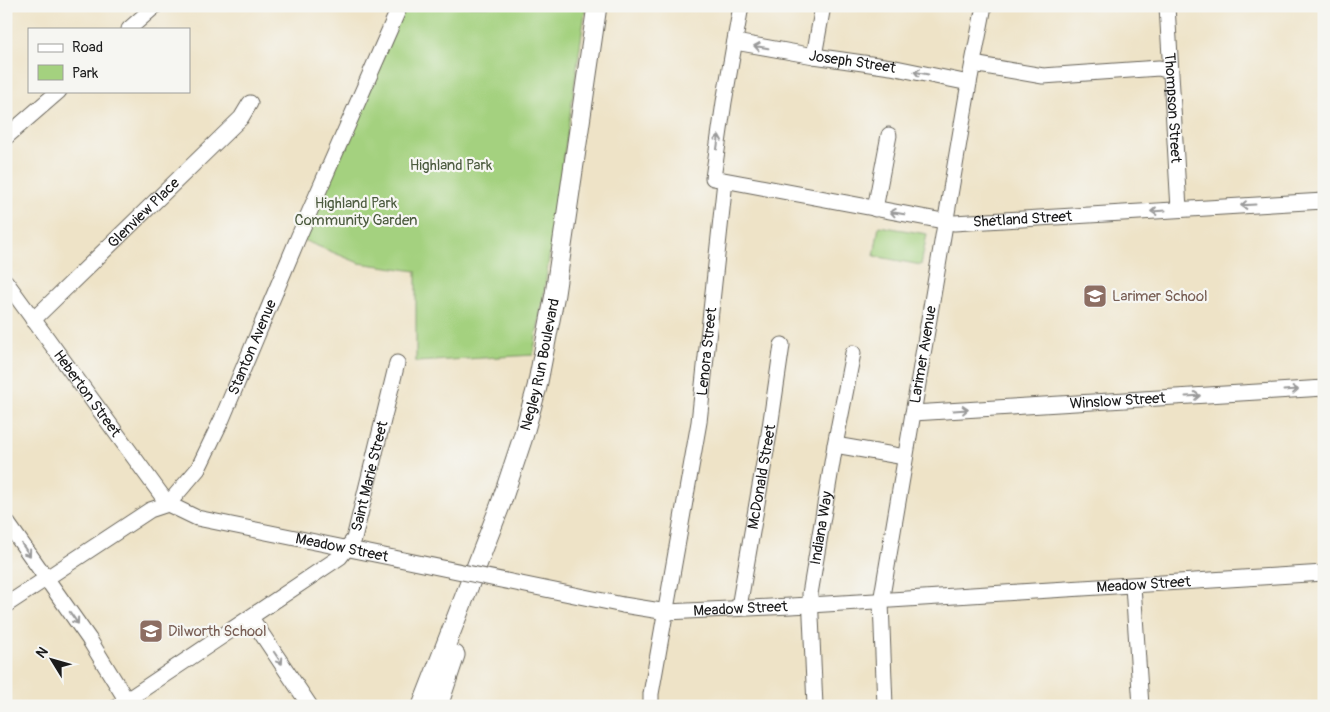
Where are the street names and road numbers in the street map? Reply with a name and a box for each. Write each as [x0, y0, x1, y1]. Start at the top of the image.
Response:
street label: Joseph Street [807, 46, 898, 77]
street label: Thompson Street [1160, 52, 1186, 164]
street label: Glenview Place [103, 173, 184, 252]
street label: Shetland Street [972, 206, 1073, 231]
street label: Stanton Avenue [224, 296, 281, 398]
street label: Negley Run Boulevard [516, 297, 563, 433]
street label: Larimer Avenue [905, 304, 941, 405]
street label: Lenora Street [692, 306, 721, 397]
street label: Heberton Street [49, 346, 126, 441]
street label: Winslow Street [1069, 388, 1167, 413]
street label: Saint Marie Street [347, 418, 392, 533]
street label: McDonald Street [743, 422, 780, 531]
street label: Indiana Way [806, 489, 837, 566]
street label: Meadow Street [294, 529, 391, 566]
street label: Meadow Street [1096, 572, 1192, 597]
street label: Meadow Street [693, 597, 789, 620]

